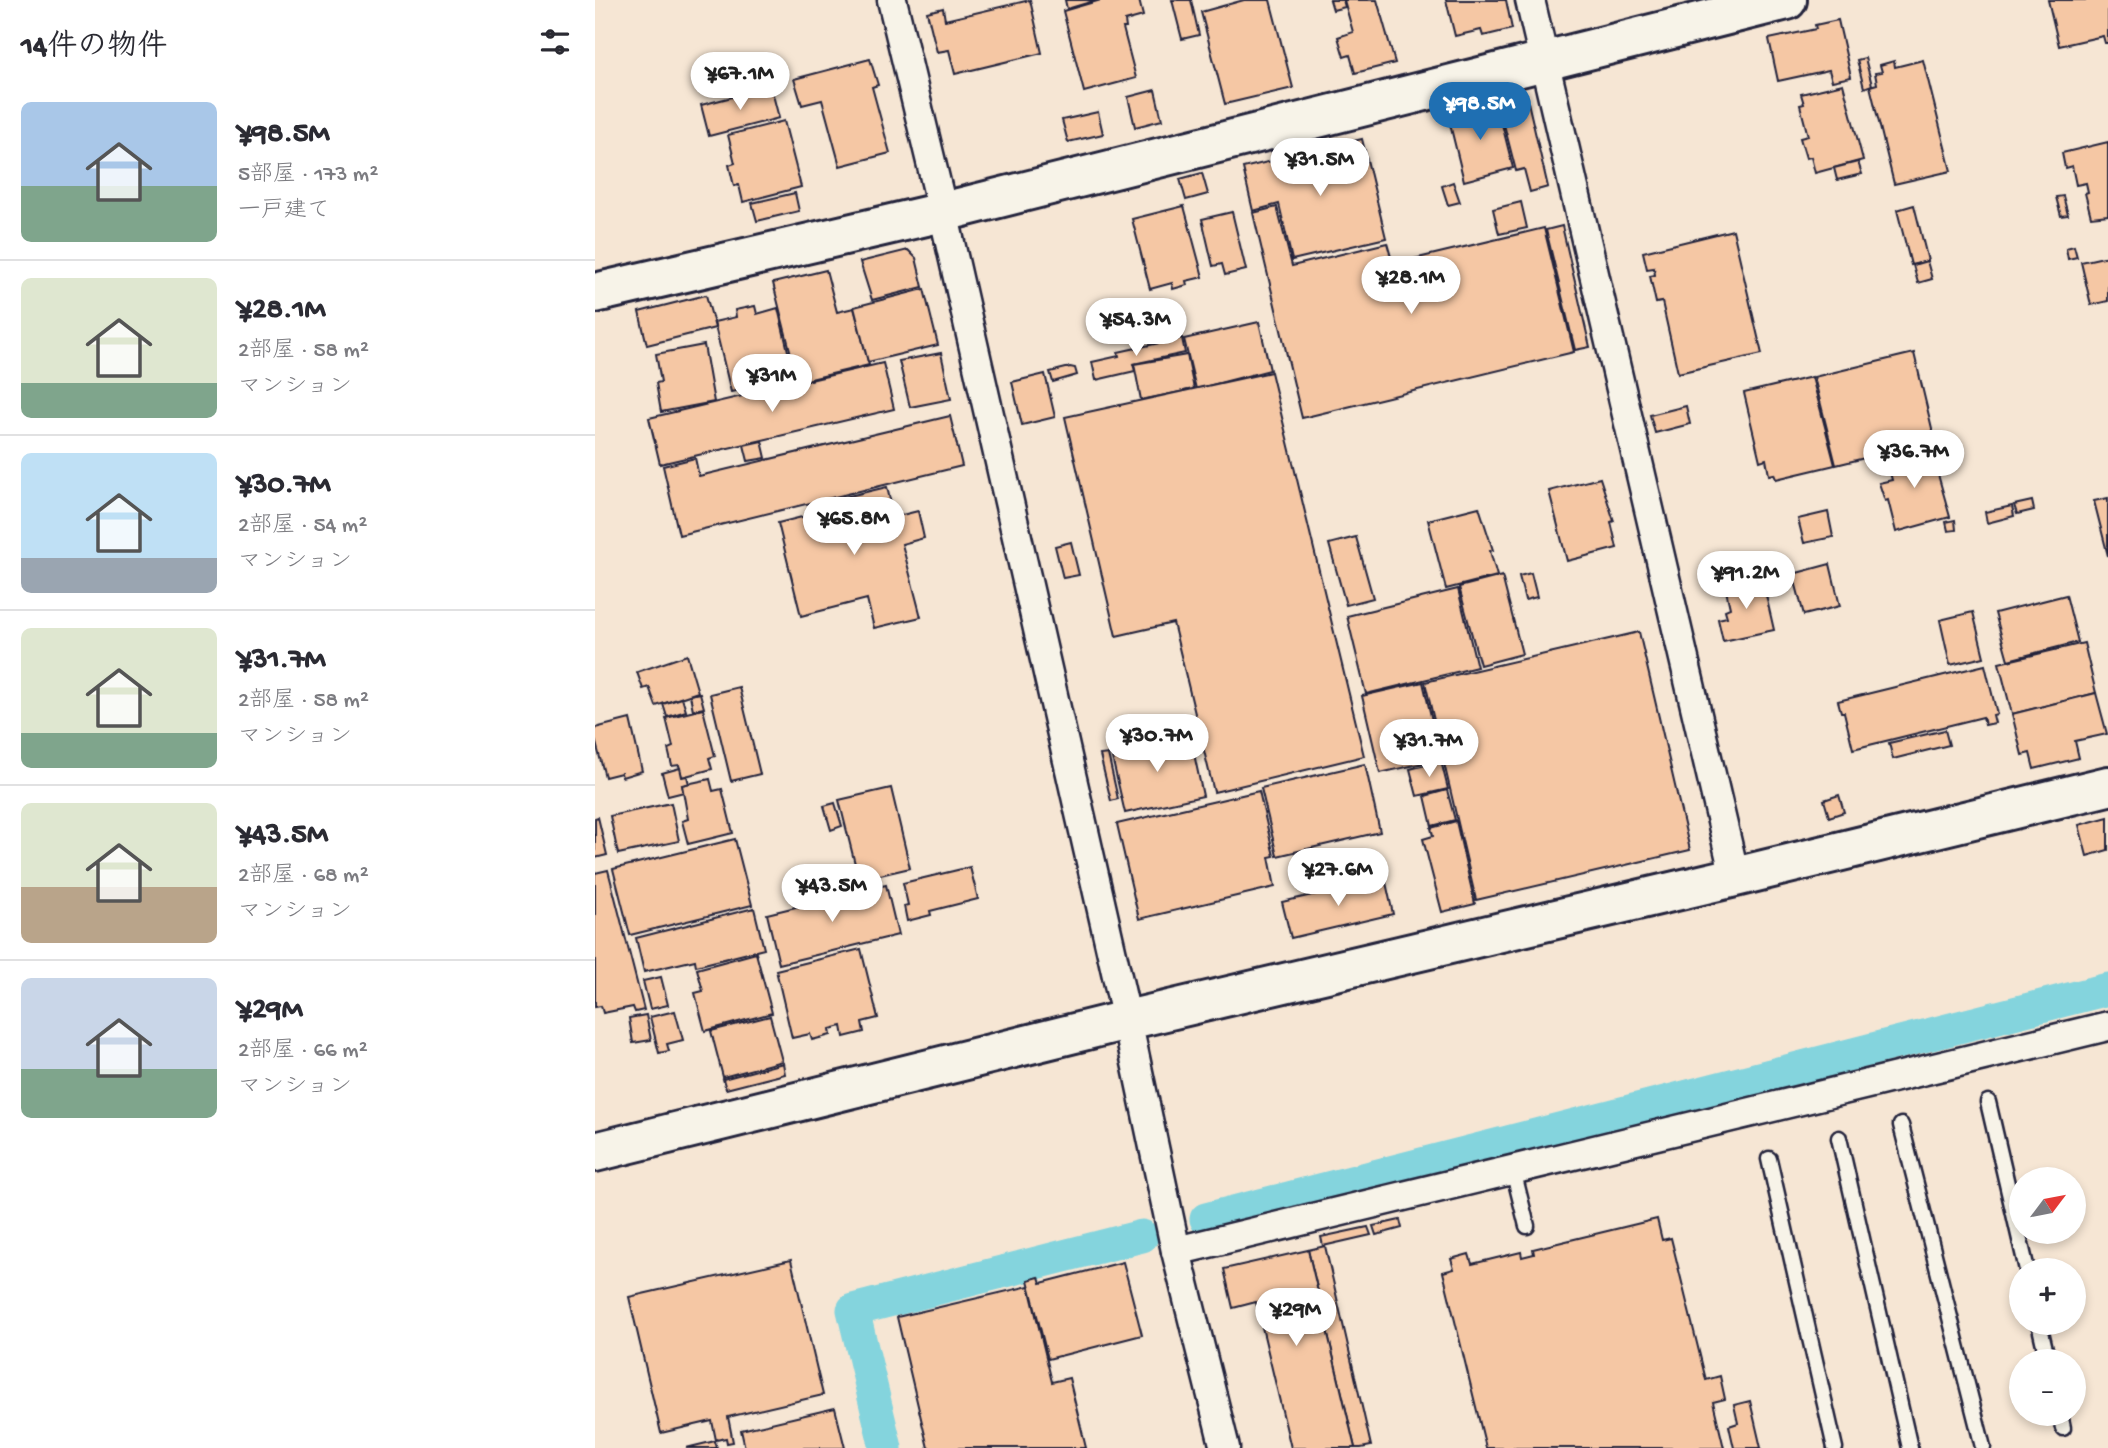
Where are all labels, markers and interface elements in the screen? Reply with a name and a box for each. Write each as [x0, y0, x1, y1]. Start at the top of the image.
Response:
icon: filters [536, 23, 574, 61]
text: 14件の物件 [21, 31, 167, 66]
pin: ¥67.1M [683, 52, 797, 112]
text: ¥67.1M [707, 61, 773, 88]
pin: ¥98.5M [1423, 82, 1537, 142]
text: ¥98.5M [1445, 91, 1515, 118]
text: ¥98.5M [238, 118, 329, 153]
icon: home [77, 130, 161, 214]
pin: ¥31.5M [1263, 138, 1377, 198]
text: ¥31.5M [1286, 147, 1354, 174]
text: 5部屋 · 173 m² [238, 162, 378, 189]
text: 一戸建て [238, 198, 330, 225]
pin: ¥28.1M [1354, 256, 1468, 316]
text: ¥28.1M [1377, 265, 1445, 292]
text: ¥28.1M [238, 294, 325, 329]
pin: ¥54.3M [1079, 298, 1193, 358]
icon: home [77, 306, 161, 390]
text: ¥54.3M [1102, 307, 1170, 334]
text: 2部屋 · 58 m² [238, 338, 369, 365]
pin: ¥31M [731, 354, 813, 414]
text: ¥31M [748, 363, 796, 390]
text: マンション [238, 374, 352, 401]
pin: ¥36.7M [1857, 430, 1971, 490]
text: ¥36.7M [1879, 439, 1949, 466]
text: ¥30.7M [238, 469, 330, 504]
icon: home [77, 481, 161, 565]
pin: ¥65.8M [797, 498, 911, 557]
text: ¥65.8M [819, 506, 889, 533]
text: 2部屋 · 54 m² [238, 513, 367, 540]
text: マンション [238, 549, 352, 576]
pin: ¥91.2M [1689, 552, 1803, 611]
text: ¥91.2M [1713, 560, 1779, 587]
text: ¥31.7M [238, 644, 325, 679]
icon: home [77, 656, 161, 740]
text: 2部屋 · 58 m² [238, 688, 369, 715]
pin: ¥30.7M [1100, 714, 1214, 774]
pin: ¥31.7M [1372, 720, 1486, 779]
text: ¥30.7M [1122, 723, 1192, 750]
text: マンション [238, 724, 352, 751]
text: ¥31.7M [1395, 728, 1463, 755]
text: ¥43.5M [238, 819, 328, 854]
icon: home [77, 831, 161, 915]
pin: ¥27.6M [1281, 848, 1395, 908]
text: ¥27.6M [1304, 857, 1372, 884]
text: 2部屋 · 68 m² [238, 863, 369, 890]
pin: ¥43.5M [775, 864, 889, 924]
text: ¥43.5M [798, 873, 866, 900]
text: マンション [238, 899, 352, 926]
text: ¥29M [238, 994, 302, 1029]
icon: home [77, 1006, 161, 1090]
text: 2部屋 · 66 m² [238, 1038, 368, 1065]
text: マンション [238, 1074, 352, 1101]
north arrow [2009, 1167, 2086, 1244]
map controls [2009, 1167, 2086, 1426]
button: + [2009, 1258, 2086, 1335]
pin: ¥29M [1255, 1288, 1337, 1348]
text: ¥29M [1271, 1297, 1321, 1324]
button: − [2009, 1349, 2086, 1426]

